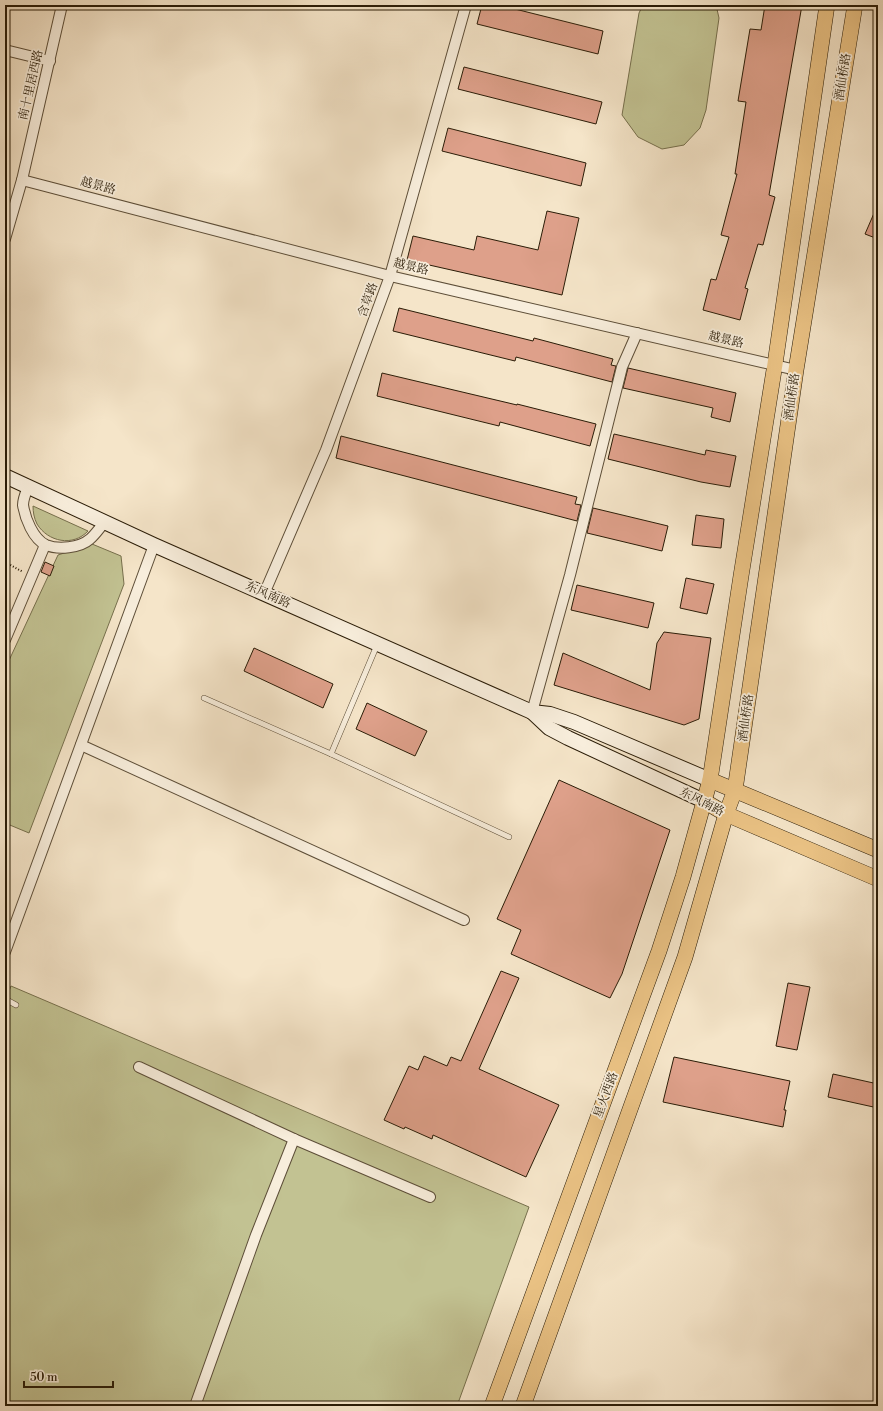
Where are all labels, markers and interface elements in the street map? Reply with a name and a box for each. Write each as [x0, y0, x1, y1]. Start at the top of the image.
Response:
street label: 南十里居西路 [16, 48, 46, 122]
street label: 酒仙桥路 [832, 52, 854, 102]
street label: 越景路 [79, 174, 117, 198]
street label: 越景路 [392, 256, 430, 278]
street label: 含草路 [355, 281, 381, 319]
street label: 越景路 [707, 329, 745, 351]
street label: 酒仙桥路 [781, 372, 803, 422]
street label: 东风南路 [243, 578, 293, 612]
street label: 酒仙桥路 [735, 693, 757, 743]
street label: 东风南路 [677, 784, 727, 820]
street label: 星火西路 [591, 1070, 621, 1120]
scale bar [24, 1363, 113, 1389]
text: 50 m [30, 1370, 58, 1385]

